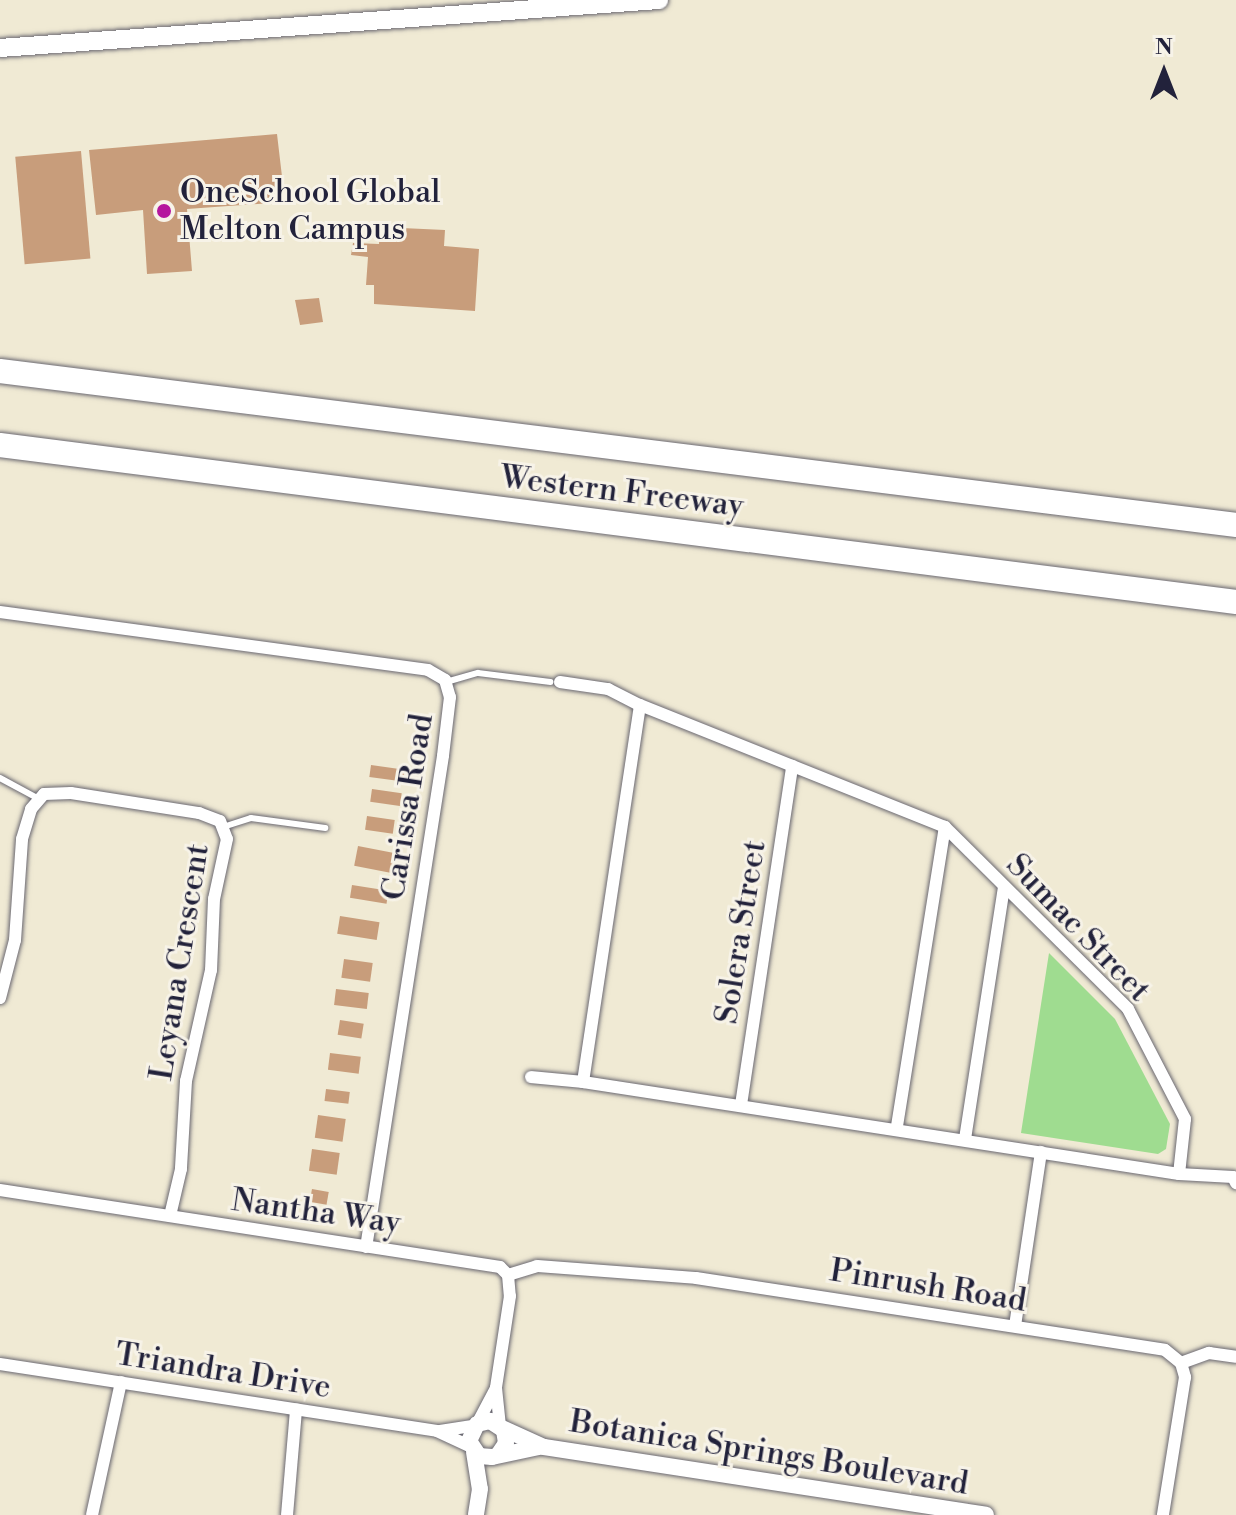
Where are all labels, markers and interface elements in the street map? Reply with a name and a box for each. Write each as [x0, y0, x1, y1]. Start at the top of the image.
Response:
north arrow [1124, 32, 1204, 112]
text: N [1155, 34, 1173, 61]
place label: OneSchool Global Melton Campus [180, 174, 441, 249]
marker: OneSchool Global Melton Campus [155, 202, 173, 220]
street label: Western Freeway [498, 458, 746, 526]
street label: Carissa Road [374, 711, 442, 903]
street label: Solera Street [708, 837, 774, 1027]
street label: Leyana Crescent [142, 841, 218, 1083]
street label: Sumac Street [998, 846, 1158, 1010]
street label: Nantha Way [229, 1181, 403, 1243]
street label: Pinrush Road [827, 1252, 1029, 1320]
street label: Triandra Drive [113, 1335, 333, 1407]
street label: Botanica Springs Boulevard [567, 1403, 971, 1503]

